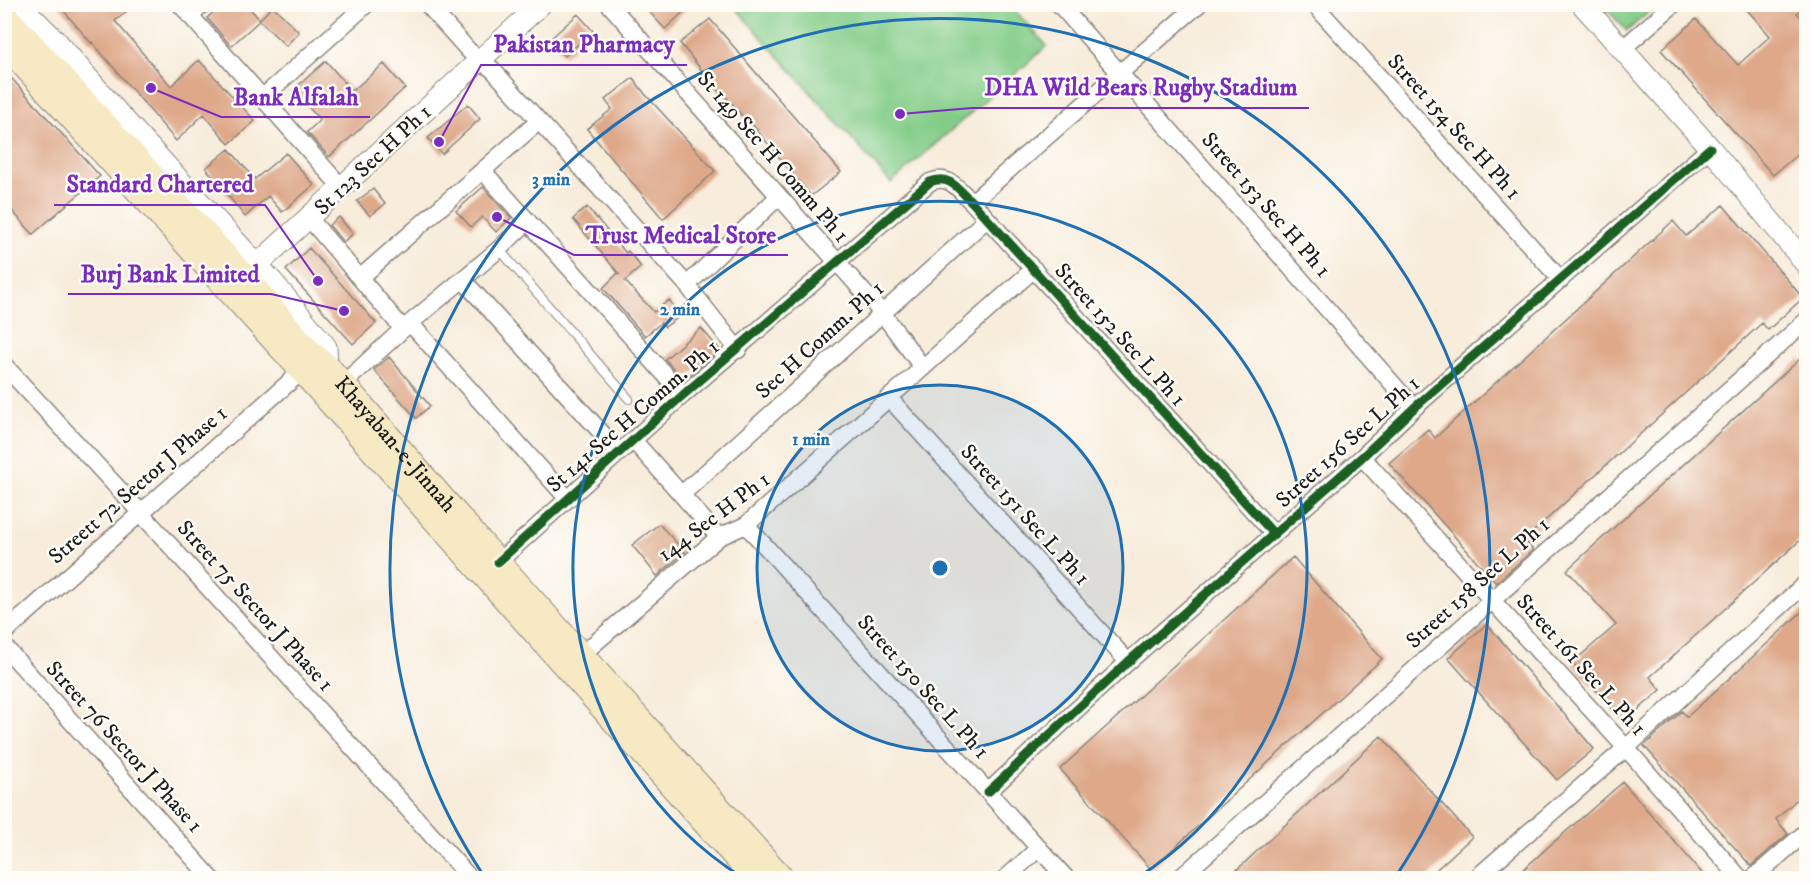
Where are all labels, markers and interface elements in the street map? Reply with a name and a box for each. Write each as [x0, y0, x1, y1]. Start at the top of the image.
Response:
callout: Pakistan Pharmacy [481, 23, 687, 65]
text: Pakistan Pharmacy [493, 30, 675, 60]
street label: Street 154 Sec H Ph 1 [1381, 48, 1527, 206]
street label: St 149 Sec H Comm Ph 1 [691, 66, 855, 248]
callout: DHA Wild Bears Rugby Stadium [972, 66, 1309, 108]
text: DHA Wild Bears Rugby Stadium [984, 73, 1298, 103]
callout: Bank Alfalah [221, 75, 370, 117]
text: Bank Alfalah [233, 83, 359, 113]
street label: St 123 Sec H Ph 1 [309, 99, 437, 221]
street label: Street 153 Sec H Ph 1 [1196, 127, 1336, 283]
callout: Standard Chartered [54, 163, 265, 205]
text: 3 min [532, 169, 571, 191]
text: Standard Chartered [66, 170, 255, 200]
callout: Trust Medical Store [574, 213, 788, 255]
text: Trust Medical Store [585, 221, 776, 251]
callout: Burj Bank Limited [68, 252, 271, 294]
street label: Street 152 Sec L Ph 1 [1049, 258, 1191, 412]
text: Burj Bank Limited [81, 260, 260, 290]
street label: Sec H Comm. Ph 1 [750, 275, 890, 405]
text: 2 min [660, 299, 701, 321]
street label: St 141 Sec H Comm. Ph 1 [541, 334, 725, 498]
street label: Street 156 Sec L Ph 1 [1270, 370, 1426, 514]
street label: Khayaban-e-Jinnah [329, 371, 462, 518]
street label: Streett 72 Sector J Phase 1 [43, 400, 233, 570]
text: 1 min [792, 429, 831, 451]
street label: Street 151 Sec L Ph 1 [954, 439, 1096, 591]
street label: 144 Sec H Ph 1 [653, 466, 775, 568]
street label: Street 158 Sec L Ph 1 [1401, 511, 1555, 655]
street label: Street 75 Sector J Phase 1 [171, 515, 339, 697]
centre of rings [930, 558, 950, 578]
street label: Street 161 Sec L Ph 1 [1510, 589, 1652, 741]
street label: Street 150 Sec L Ph 1 [851, 609, 995, 765]
street label: Street 76 Sector J Phase 1 [40, 656, 208, 838]

